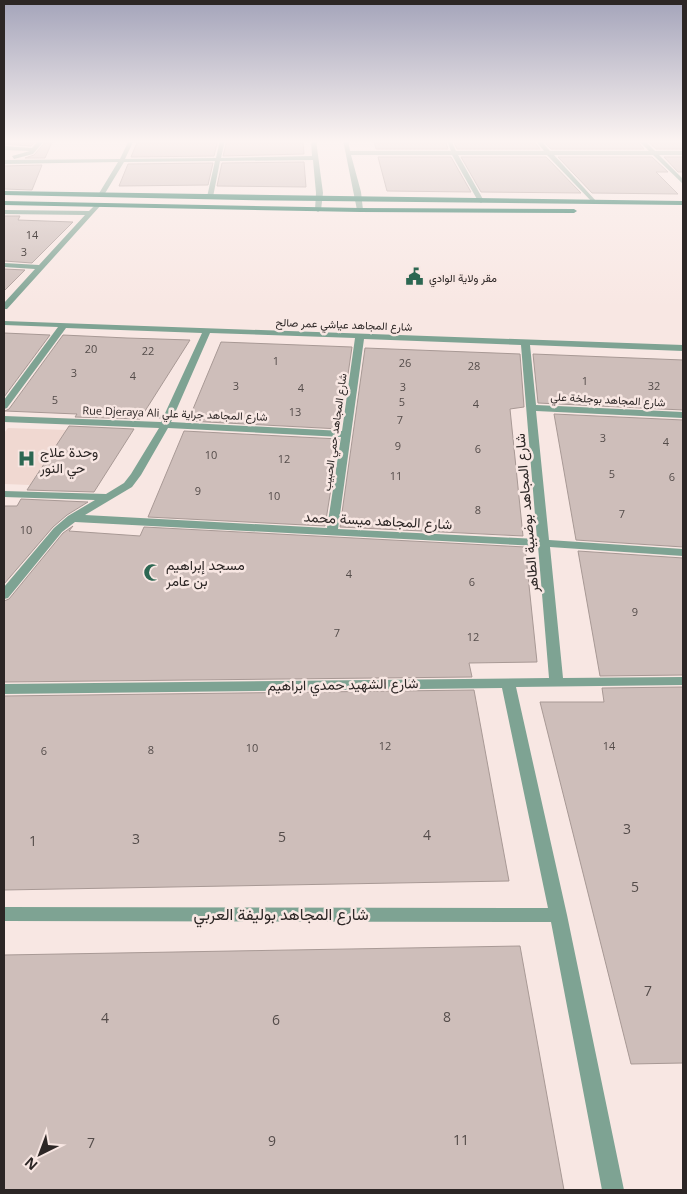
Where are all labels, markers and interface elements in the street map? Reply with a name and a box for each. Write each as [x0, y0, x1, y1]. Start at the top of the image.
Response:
house number: 14 [26, 227, 39, 242]
house number: 3 [21, 244, 27, 259]
public building icon: مقر ولاية الوادي [405, 267, 425, 287]
place label: مقر ولاية الوادي [429, 270, 497, 288]
street label: شارع المجاهد عياشي عمر صالح [275, 314, 413, 337]
house number: 20 [85, 341, 97, 356]
house number: 22 [142, 343, 154, 358]
house number: 1 [273, 353, 279, 368]
house number: 26 [399, 355, 411, 370]
house number: 28 [468, 358, 480, 373]
house number: 3 [71, 365, 77, 380]
house number: 4 [130, 368, 137, 383]
street label: شارع المجاهد حمي الحبيب [318, 372, 353, 492]
house number: 1 [582, 373, 588, 388]
house number: 3 [233, 378, 239, 393]
house number: 32 [648, 378, 660, 393]
house number: 3 [400, 379, 406, 394]
house number: 4 [298, 380, 305, 395]
street label: شارع المجاهد بوجلخة علي [550, 388, 666, 413]
house number: 5 [52, 392, 58, 407]
house number: 5 [399, 394, 405, 409]
house number: 4 [473, 396, 480, 411]
street label: Rue Djeraya Ali,شارع المجاهد جراية علي [82, 402, 268, 427]
house number: 13 [289, 404, 301, 419]
house number: 7 [397, 412, 403, 427]
house number: 3 [600, 430, 606, 445]
street label: شارع المجاهد بوضبية الطاهر [510, 433, 544, 594]
house number: 4 [663, 434, 670, 449]
house number: 9 [395, 438, 401, 453]
house number: 6 [475, 441, 481, 456]
place label: وحدة علاج حي النور [39, 442, 98, 480]
house number: 10 [205, 447, 217, 462]
hospital icon: وحدة علاج حي النور [16, 449, 36, 469]
house number: 12 [278, 451, 290, 466]
house number: 5 [609, 466, 615, 481]
house number: 11 [390, 468, 402, 483]
house number: 6 [669, 469, 675, 484]
house number: 9 [195, 483, 201, 498]
house number: 10 [268, 488, 280, 503]
house number: 8 [475, 502, 481, 517]
house number: 7 [619, 506, 625, 521]
street label: شارع المجاهد ميسة محمد [303, 507, 453, 535]
house number: 10 [20, 522, 32, 537]
place label: مسجد إبراهيم بن عامر [165, 555, 245, 590]
mosque icon: مسجد إبراهيم بن عامر [142, 562, 162, 582]
house number: 4 [346, 566, 353, 581]
house number: 6 [469, 574, 475, 589]
house number: 9 [632, 604, 638, 619]
house number: 7 [334, 625, 340, 640]
house number: 12 [467, 629, 479, 644]
street label: شارع الشهيد حمدي ابراهيم [267, 673, 419, 698]
house number: 12 [379, 738, 391, 753]
house number: 14 [603, 738, 616, 753]
house number: 10 [246, 740, 258, 755]
house number: 8 [148, 742, 154, 757]
house number: 6 [41, 743, 47, 758]
house number: 3 [623, 819, 631, 838]
house number: 4 [423, 825, 431, 844]
house number: 5 [278, 827, 286, 846]
house number: 3 [132, 829, 140, 848]
house number: 1 [29, 831, 37, 850]
house number: 5 [631, 877, 639, 896]
street label: شارع المجاهد بوليفة العربي [193, 903, 369, 928]
house number: 7 [644, 981, 652, 1000]
house number: 8 [443, 1007, 451, 1026]
house number: 4 [101, 1008, 109, 1027]
house number: 6 [272, 1010, 280, 1029]
north arrow [15, 1129, 65, 1179]
house number: 11 [453, 1130, 469, 1149]
house number: 9 [268, 1131, 276, 1150]
house number: 7 [87, 1133, 95, 1152]
text: N [20, 1153, 42, 1175]

